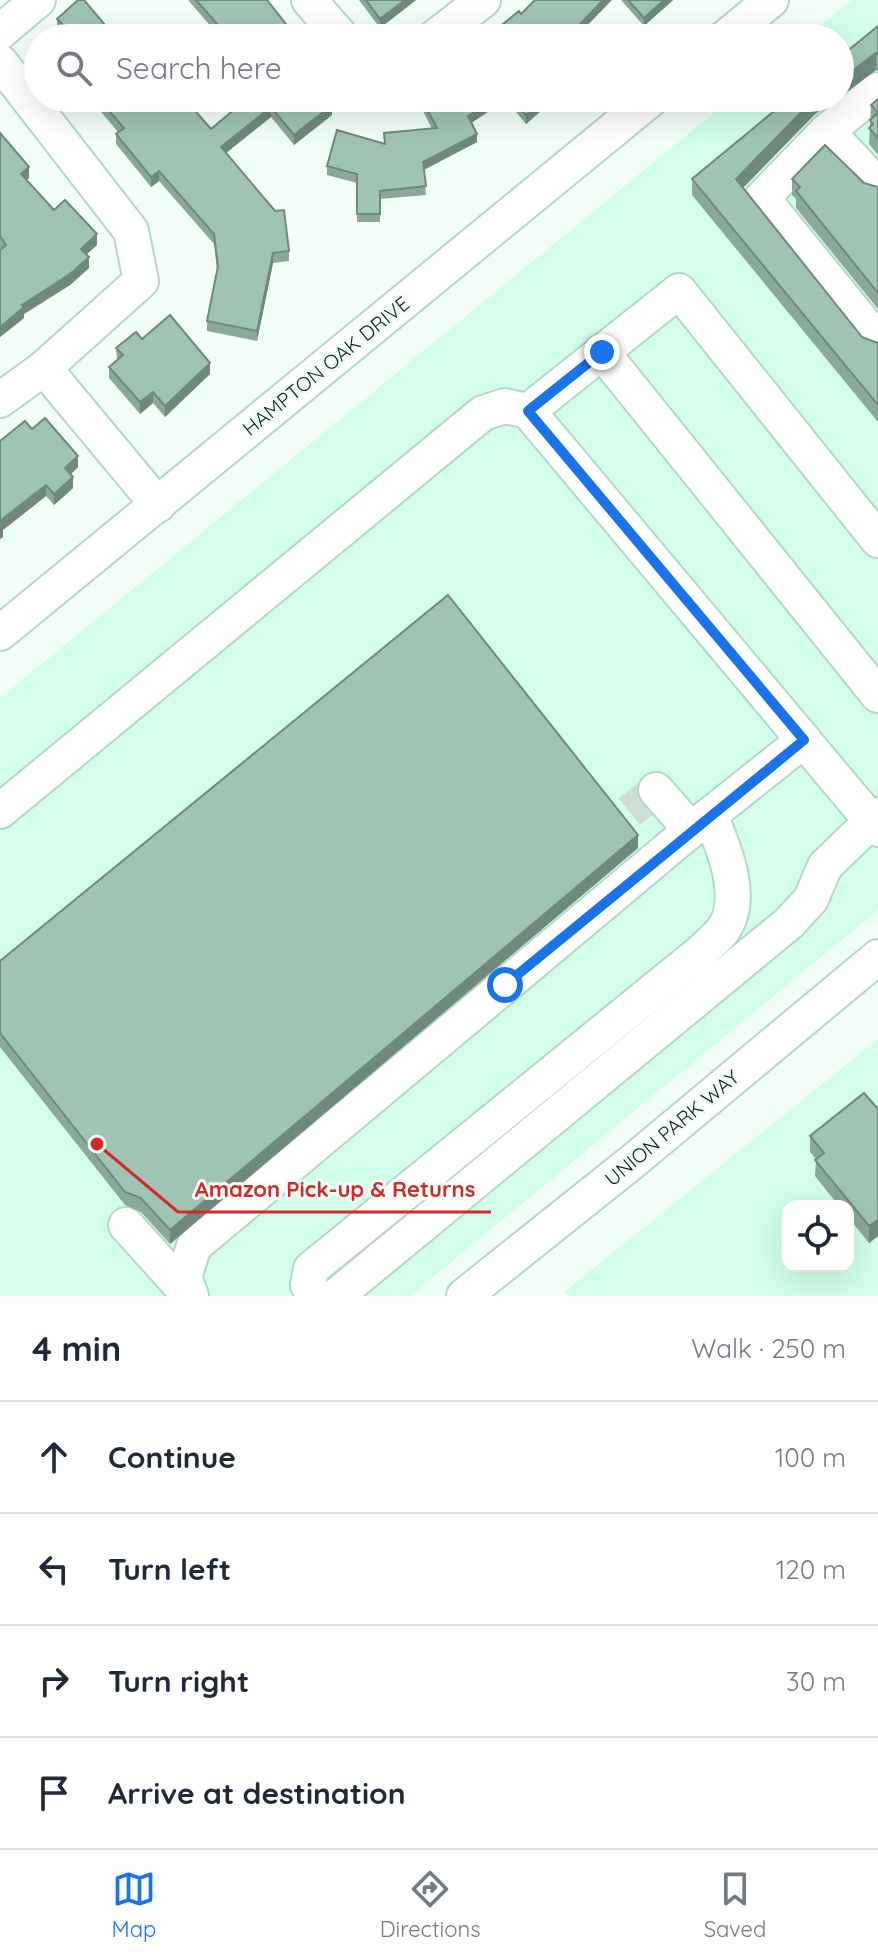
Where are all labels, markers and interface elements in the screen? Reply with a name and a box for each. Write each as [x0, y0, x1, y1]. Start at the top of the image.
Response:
search box [24, 24, 854, 112]
icon: search [52, 46, 96, 90]
text: Search here [116, 49, 282, 87]
street label: HAMPTON OAK DRIVE [237, 291, 414, 441]
route end [584, 334, 620, 370]
route start [487, 967, 523, 1003]
street label: UNION PARK WAY [599, 1064, 744, 1191]
callout: Amazon Pick-up & Returns [178, 1166, 491, 1212]
text: Amazon Pick-up & Returns [195, 1175, 475, 1203]
map controls [782, 1200, 854, 1272]
button: locate [782, 1200, 854, 1272]
text: 4 min [32, 1327, 121, 1370]
text: Walk · 250 m [691, 1332, 846, 1365]
icon: ahead [32, 1435, 76, 1479]
text: Continue [108, 1438, 236, 1476]
text: 100 m [775, 1441, 846, 1474]
icon: left [32, 1547, 76, 1591]
text: Turn left [108, 1550, 231, 1588]
text: 120 m [776, 1553, 846, 1586]
icon: right [32, 1659, 76, 1703]
text: Turn right [108, 1662, 249, 1700]
text: 30 m [786, 1665, 846, 1698]
icon: arrive [32, 1771, 76, 1815]
text: Arrive at destination [108, 1774, 406, 1812]
tab: Map [112, 1867, 156, 1943]
tab: Directions [380, 1867, 480, 1943]
tab: Saved [704, 1867, 766, 1943]

